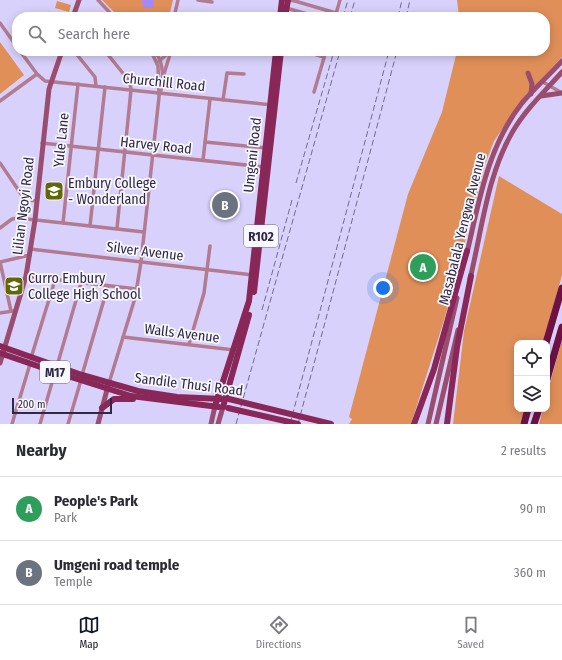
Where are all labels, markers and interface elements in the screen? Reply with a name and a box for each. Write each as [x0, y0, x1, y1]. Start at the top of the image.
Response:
search box [12, 12, 550, 56]
icon: search [26, 23, 48, 45]
text: Search here [58, 25, 130, 43]
street label: Churchill Road [122, 70, 206, 95]
street label: Yule Lane [50, 112, 73, 168]
street label: Umgeni Road [240, 117, 265, 193]
street label: Harvey Road [119, 133, 193, 158]
street label: Masabalala Yengwa Avenue [435, 151, 490, 307]
street label: Lilian Ngoyi Road [9, 156, 38, 256]
place label: Embury College - Wonderland [68, 175, 156, 208]
school or university icon: Embury College - Wonderland [43, 180, 65, 202]
pin: B [212, 190, 238, 220]
road number: R102 [244, 225, 278, 247]
street label: Silver Avenue [106, 238, 184, 265]
pin: A [410, 252, 436, 282]
place label: Curro Embury College High School [28, 270, 141, 303]
school or university icon: Curro Embury College High School [3, 275, 25, 297]
your location [373, 278, 393, 298]
street label: Walls Avenue [143, 320, 221, 347]
map controls [514, 340, 550, 412]
button: locate [514, 340, 550, 376]
road number: M17 [40, 361, 70, 383]
street label: Sandile Thusi Road [134, 369, 244, 400]
button: layers [514, 376, 550, 412]
scale bar [12, 396, 112, 415]
text: 200 m [18, 398, 45, 411]
text: Nearby [16, 440, 67, 461]
text: 2 results [501, 443, 546, 458]
text: People's Park [54, 492, 138, 510]
text: A [25, 501, 33, 516]
text: 90 m [520, 501, 546, 516]
text: Park [54, 510, 77, 525]
text: Umgeni road temple [54, 556, 179, 574]
text: B [25, 565, 33, 580]
text: 360 m [514, 565, 546, 580]
text: Temple [54, 574, 92, 589]
tab: Map [78, 614, 100, 651]
tab: Directions [256, 614, 301, 651]
tab: Saved [457, 614, 484, 651]

